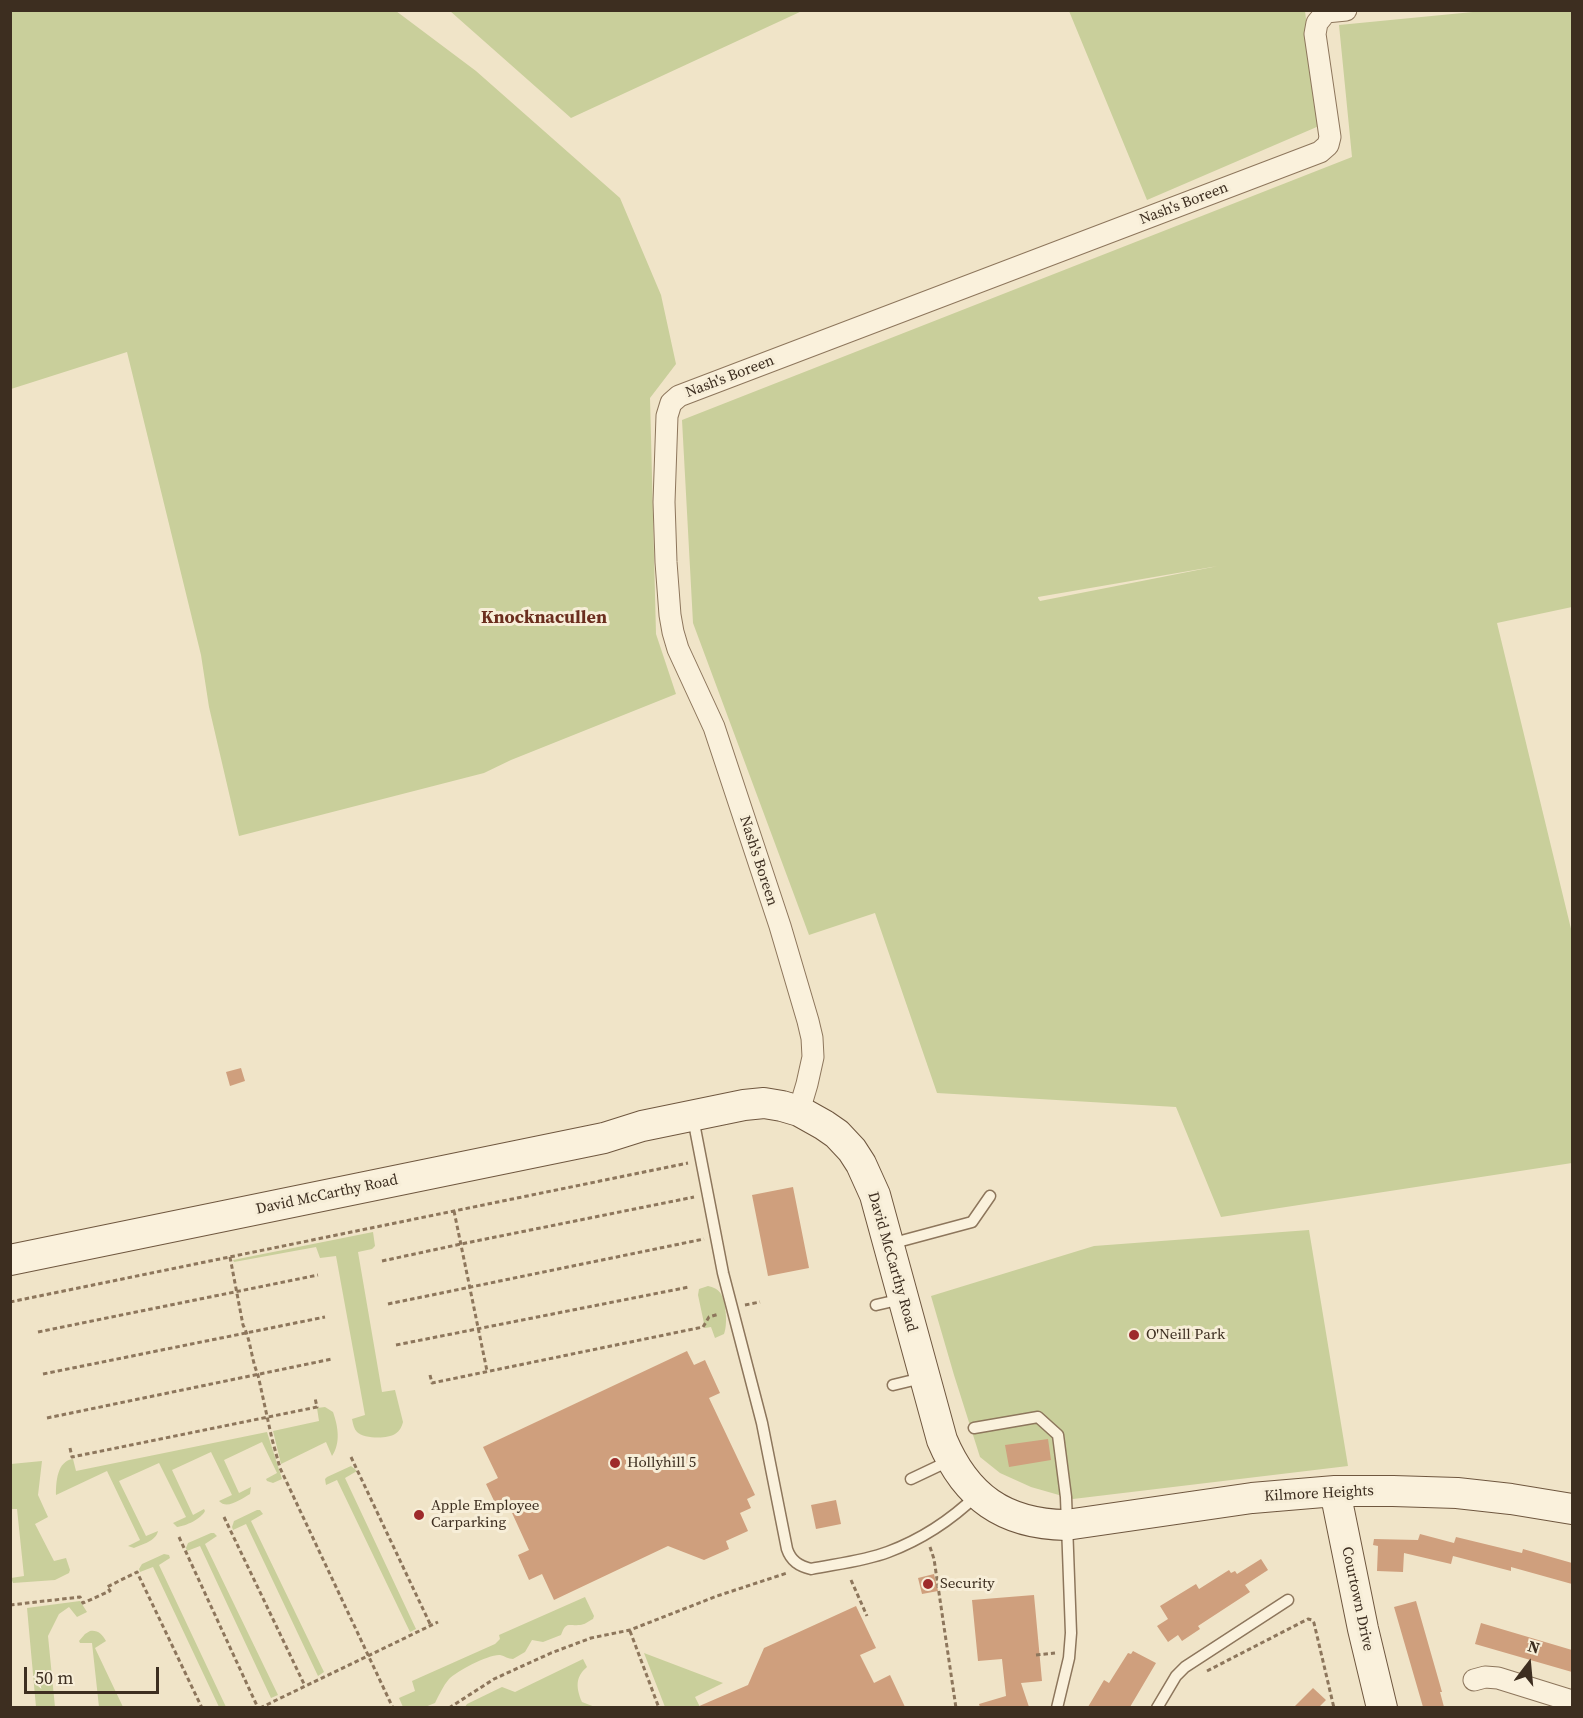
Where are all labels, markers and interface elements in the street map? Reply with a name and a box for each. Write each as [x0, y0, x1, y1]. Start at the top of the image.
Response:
street label: Nash's Boreen [1137, 179, 1231, 229]
street label: Nash's Boreen [683, 352, 777, 402]
district label: Knocknacullen [481, 607, 607, 629]
street label: Nash's Boreen [735, 814, 781, 908]
street label: David McCarthy Road [254, 1171, 400, 1219]
street label: David McCarthy Road [863, 1190, 921, 1334]
place label: O'Neill Park [1146, 1326, 1225, 1344]
marker: O'Neill Park [1127, 1328, 1141, 1342]
place label: Hollyhill 5 [627, 1454, 696, 1472]
marker: Hollyhill 5 [608, 1456, 622, 1470]
street label: Kilmore Heights [1264, 1482, 1374, 1506]
place label: Apple Employee Carparking [431, 1497, 539, 1532]
marker: Apple Employee Carparking [412, 1508, 426, 1522]
street label: Courtown Drive [1337, 1545, 1377, 1653]
place label: Security [940, 1575, 995, 1593]
marker: Security [921, 1577, 935, 1591]
north arrow [1499, 1634, 1559, 1694]
text: N [1525, 1635, 1543, 1659]
scale bar [27, 1655, 162, 1693]
text: 50 m [35, 1665, 73, 1690]

